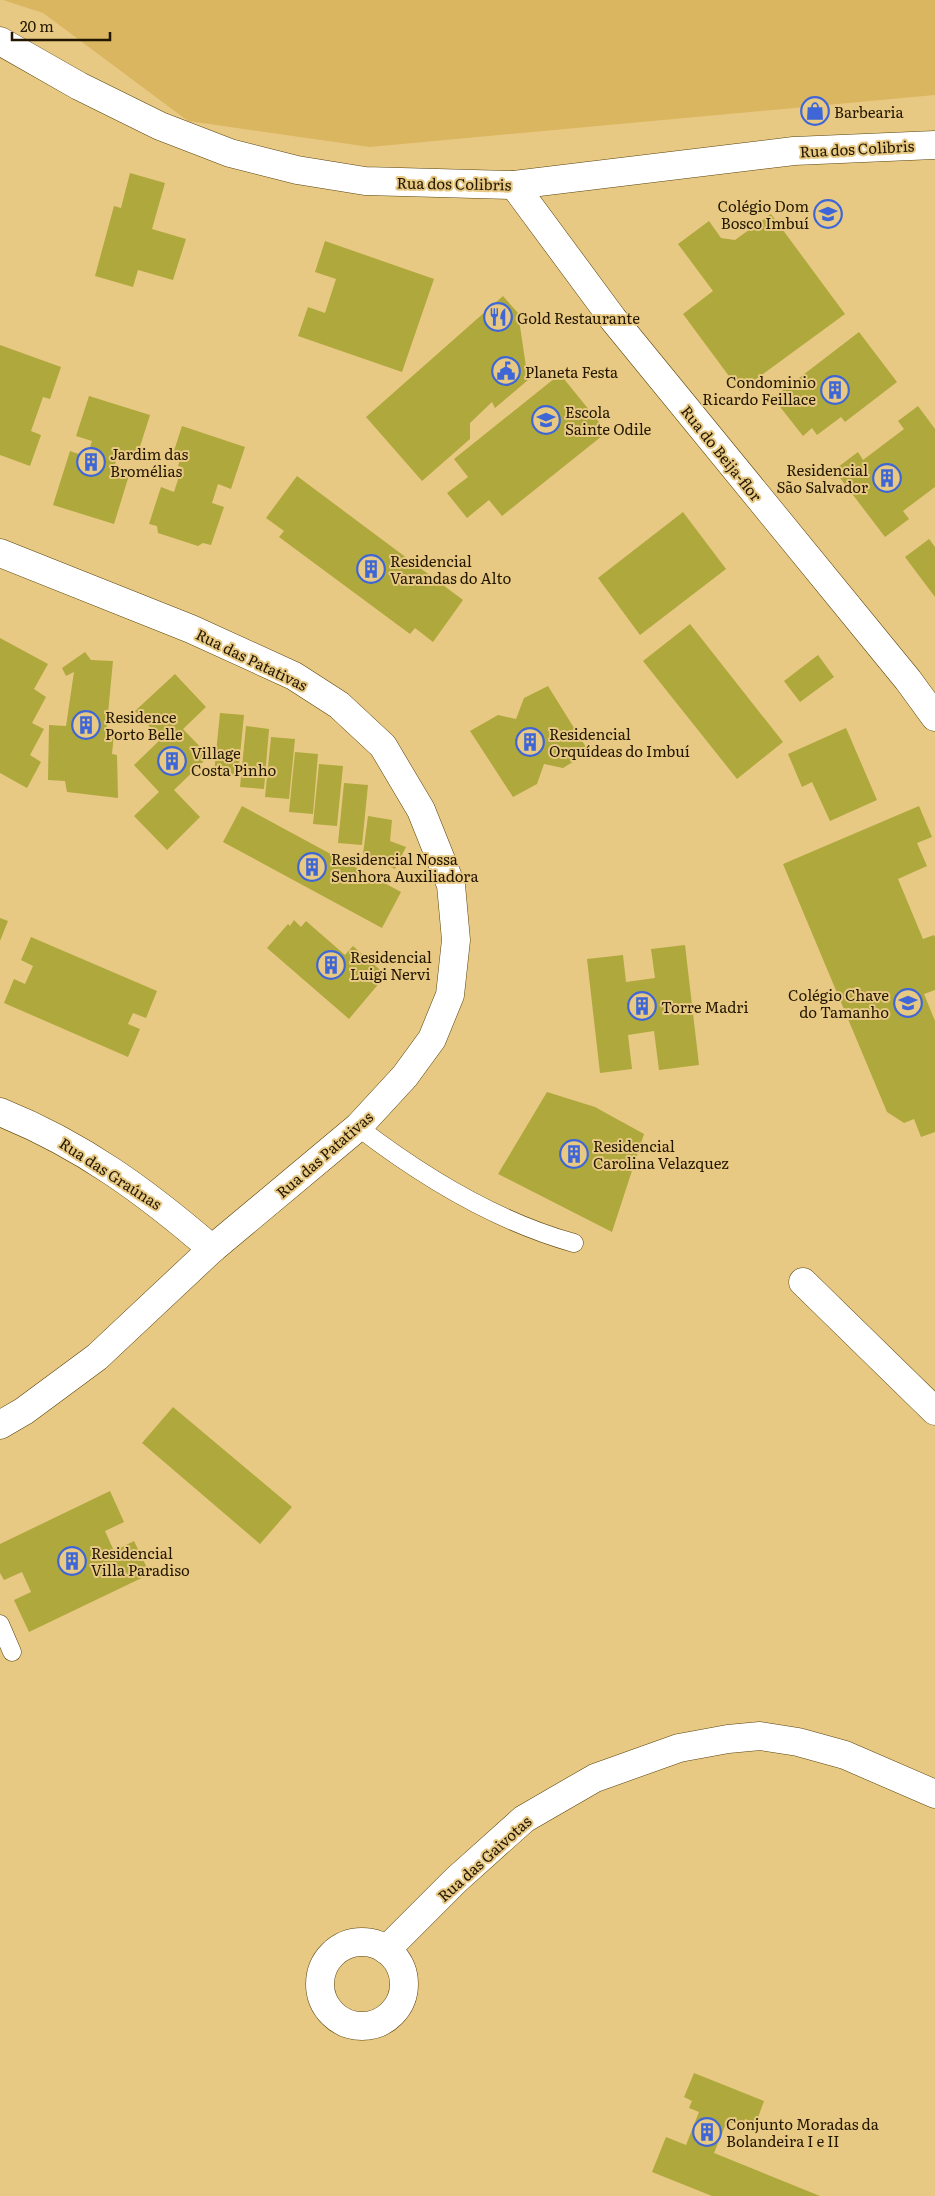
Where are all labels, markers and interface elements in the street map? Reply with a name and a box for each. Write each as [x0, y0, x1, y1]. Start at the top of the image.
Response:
scale bar [12, 10, 110, 42]
text: 20 m [20, 14, 54, 37]
shop icon: Barbearia [800, 96, 830, 126]
place label: Barbearia [834, 100, 905, 123]
street label: Rua dos Colibris [799, 134, 915, 162]
street label: Rua dos Colibris [396, 171, 512, 196]
place label: Colégio Dom Bosco Imbuí [717, 194, 809, 234]
school or university icon: Colégio Dom Bosco Imbuí [813, 199, 843, 229]
restaurant icon: Gold Restaurante [483, 302, 513, 332]
place label: Gold Restaurante [517, 306, 640, 329]
public building icon: Planeta Festa [491, 356, 521, 386]
place label: Planeta Festa [525, 360, 619, 383]
place label: Condominio Ricardo Feillace [702, 370, 816, 410]
building icon: Condominio Ricardo Feillace [820, 375, 850, 405]
place label: Escola Sainte Odile [565, 400, 652, 440]
street label: Rua do Beija-flor [676, 400, 768, 506]
school or university icon: Escola Sainte Odile [531, 405, 561, 435]
place label: Jardim das Bromélias [110, 442, 188, 482]
building icon: Jardim das Bromélias [76, 447, 106, 477]
place label: Residencial São Salvador [777, 458, 868, 498]
building icon: Residencial São Salvador [872, 463, 902, 493]
place label: Residencial Varandas do Alto [390, 549, 511, 589]
building icon: Residencial Varandas do Alto [356, 554, 386, 584]
street label: Rua das Patativas [192, 622, 312, 696]
place label: Residence Porto Belle [105, 705, 183, 745]
building icon: Residence Porto Belle [71, 710, 101, 740]
place label: Residencial Orquídeas do Imbuí [549, 722, 690, 762]
building icon: Residencial Orquídeas do Imbuí [515, 727, 545, 757]
place label: Village Costa Pinho [191, 741, 276, 781]
building icon: Village Costa Pinho [157, 746, 187, 776]
place label: Residencial Nossa Senhora Auxiliadora [331, 847, 479, 887]
building icon: Residencial Nossa Senhora Auxiliadora [297, 852, 327, 882]
place label: Residencial Luigi Nervi [350, 945, 432, 985]
building icon: Residencial Luigi Nervi [316, 950, 346, 980]
place label: Colégio Chave do Tamanho [788, 983, 889, 1023]
school or university icon: Colégio Chave do Tamanho [893, 988, 923, 1018]
building icon: Torre Madri [627, 991, 657, 1021]
place label: Torre Madri [661, 995, 748, 1018]
street label: Rua das Patativas [270, 1105, 378, 1203]
street label: Rua das Graúnas [55, 1131, 167, 1215]
place label: Residencial Carolina Velazquez [593, 1134, 729, 1174]
building icon: Residencial Carolina Velazquez [559, 1139, 589, 1169]
place label: Residencial Villa Paradiso [91, 1541, 190, 1581]
building icon: Residencial Villa Paradiso [57, 1546, 87, 1576]
street label: Rua das Gaivotas [432, 1809, 536, 1906]
place label: Conjunto Moradas da Bolandeira I e II [726, 2112, 880, 2152]
building icon: Conjunto Moradas da Bolandeira I e II [692, 2117, 722, 2147]

